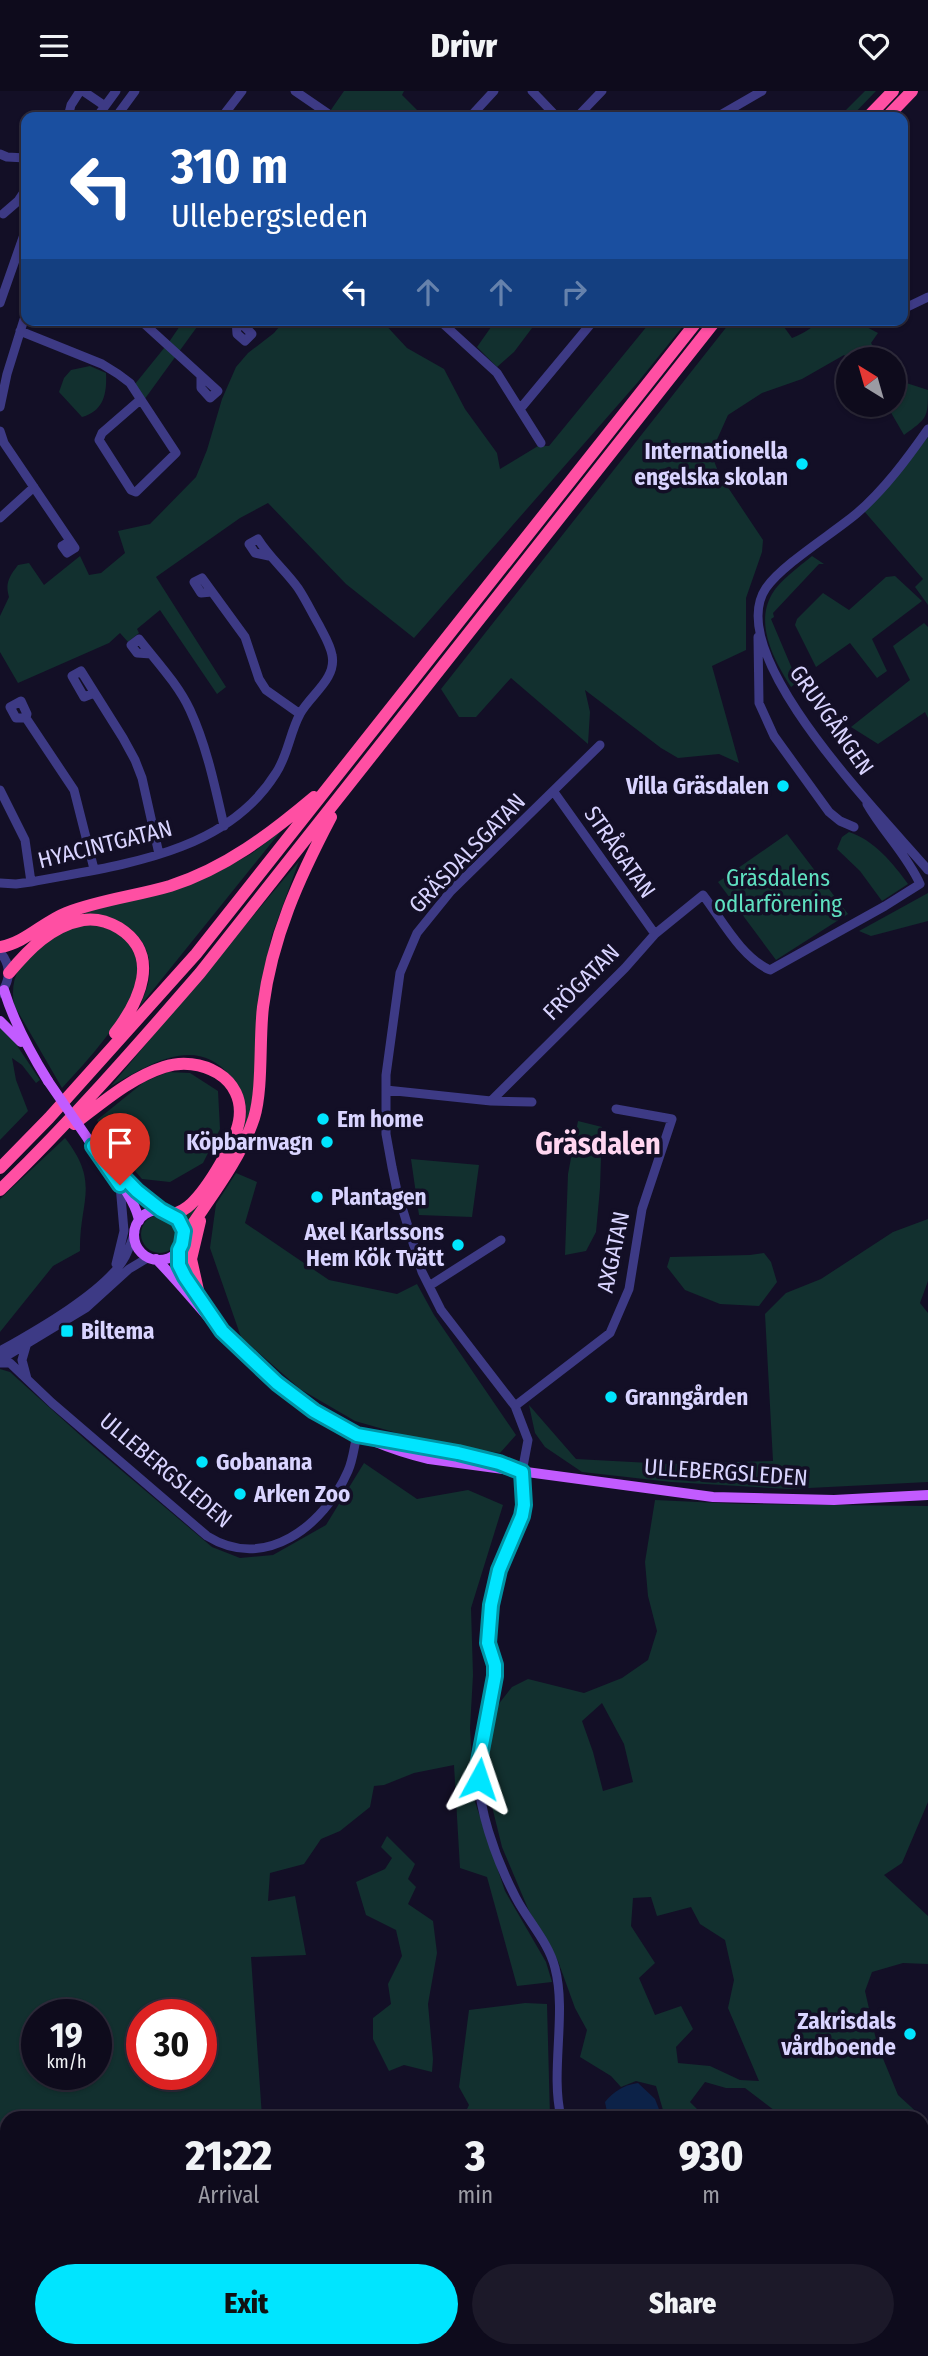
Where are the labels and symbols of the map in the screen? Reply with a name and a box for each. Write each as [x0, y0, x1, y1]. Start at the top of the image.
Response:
north arrow [836, 347, 906, 417]
place label: Internationella engelska skolan [634, 437, 788, 491]
marker: Internationella engelska skolan [794, 456, 810, 472]
street label: GRUVGÅNGEN [784, 659, 881, 780]
place label: Villa Gräsdalen [625, 772, 769, 800]
marker: Villa Gräsdalen [775, 778, 791, 794]
street label: GRÄSDALSGATAN [403, 787, 531, 919]
street label: STRÅGATAN [578, 800, 663, 903]
street label: HYACINTGATAN [35, 814, 175, 874]
park label: Gräsdalens odlarförening [714, 864, 842, 918]
street label: FRÖGATAN [537, 938, 625, 1026]
place label: Em home [337, 1105, 424, 1133]
marker: Em home [315, 1111, 331, 1127]
pin [90, 1113, 150, 1185]
district label: Gräsdalen [535, 1126, 661, 1162]
place label: Köpbarnvagn [186, 1128, 313, 1156]
marker: Köpbarnvagn [319, 1134, 335, 1150]
place label: Plantagen [331, 1183, 427, 1211]
marker: Plantagen [309, 1189, 325, 1205]
street label: AXGATAN [591, 1209, 635, 1295]
place label: Axel Karlssons Hem Kök Tvätt [304, 1218, 445, 1272]
marker: Axel Karlssons Hem Kök Tvätt [450, 1237, 466, 1253]
place label: Biltema [81, 1317, 154, 1345]
marker: Biltema [59, 1323, 75, 1339]
place label: Granngården [625, 1383, 748, 1411]
marker: Granngården [603, 1389, 619, 1405]
street label: ULLEBERGSLEDEN [94, 1407, 238, 1533]
place label: Gobanana [216, 1448, 313, 1476]
street label: ULLEBERGSLEDEN [643, 1452, 809, 1492]
marker: Gobanana [194, 1454, 210, 1470]
place label: Arken Zoo [253, 1480, 350, 1508]
marker: Arken Zoo [232, 1486, 248, 1502]
position arrow [442, 1742, 516, 1816]
speed limit sign: 30 [126, 1999, 217, 2090]
place label: Zakrisdals vårdboende [780, 2007, 896, 2061]
marker: Zakrisdals vårdboende [902, 2026, 918, 2042]

